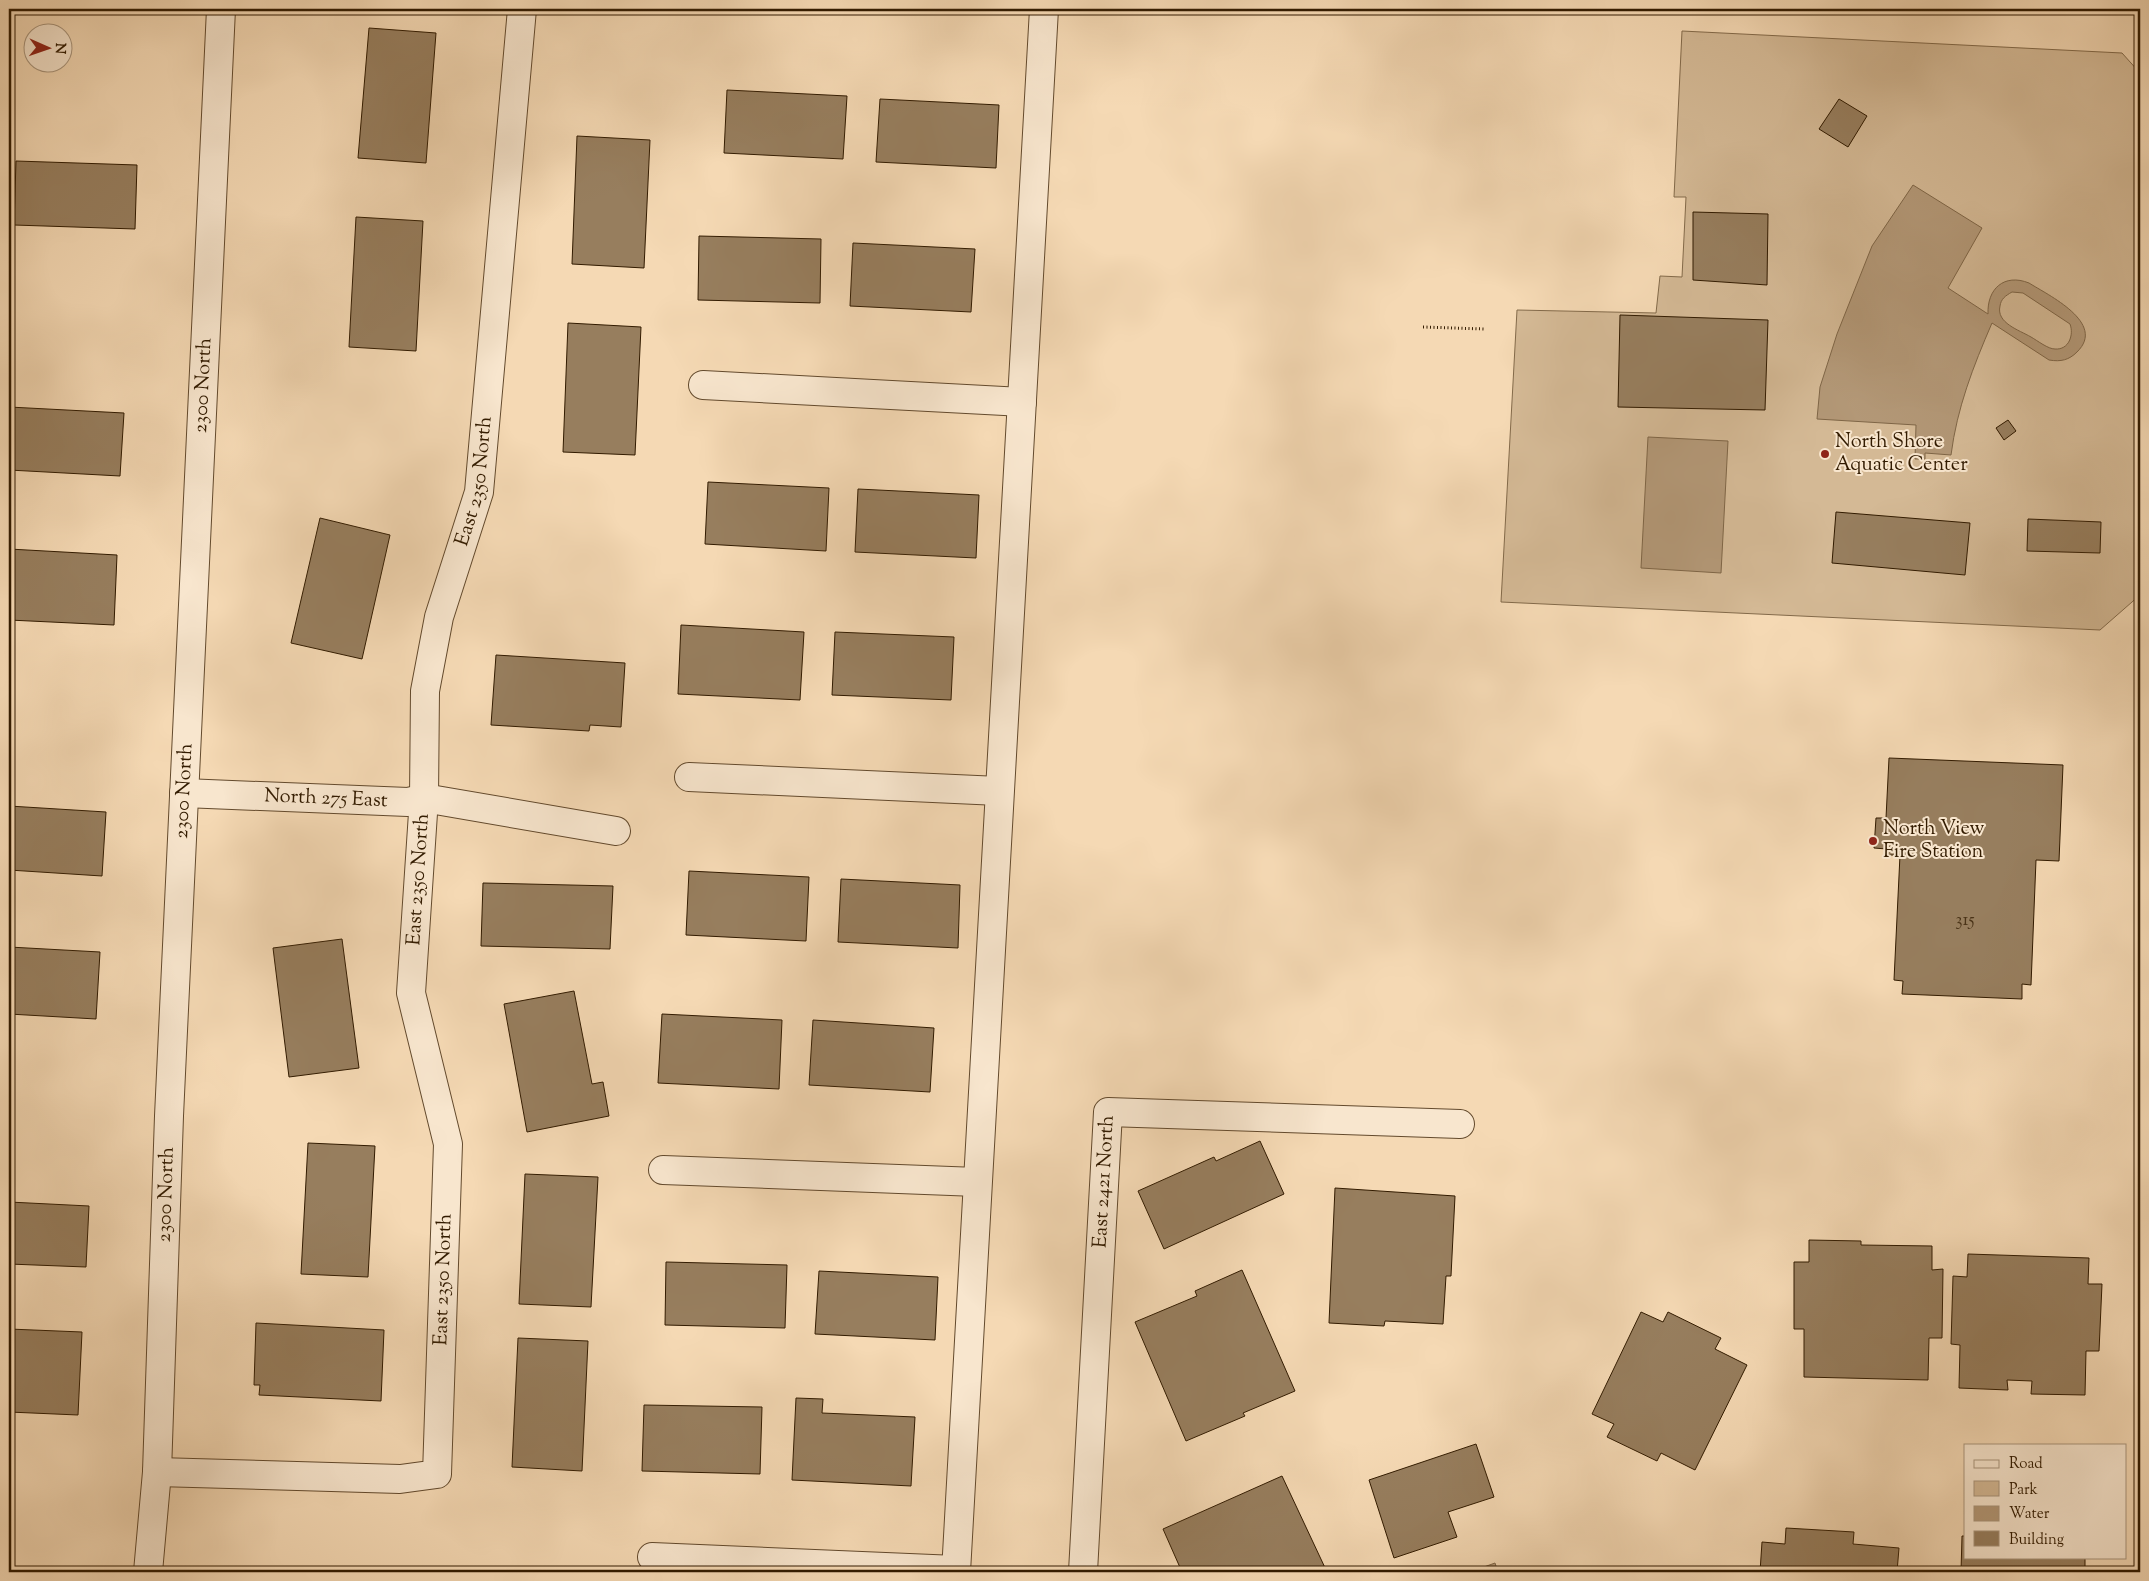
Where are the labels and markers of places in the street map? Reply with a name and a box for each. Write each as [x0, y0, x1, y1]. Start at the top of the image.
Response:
place label: North Shore Aquatic Center [1835, 428, 1968, 480]
marker: North Shore Aquatic Center [1819, 448, 1831, 460]
place label: North View Fire Station [1883, 815, 1985, 867]
marker: North View Fire Station [1867, 835, 1879, 847]

